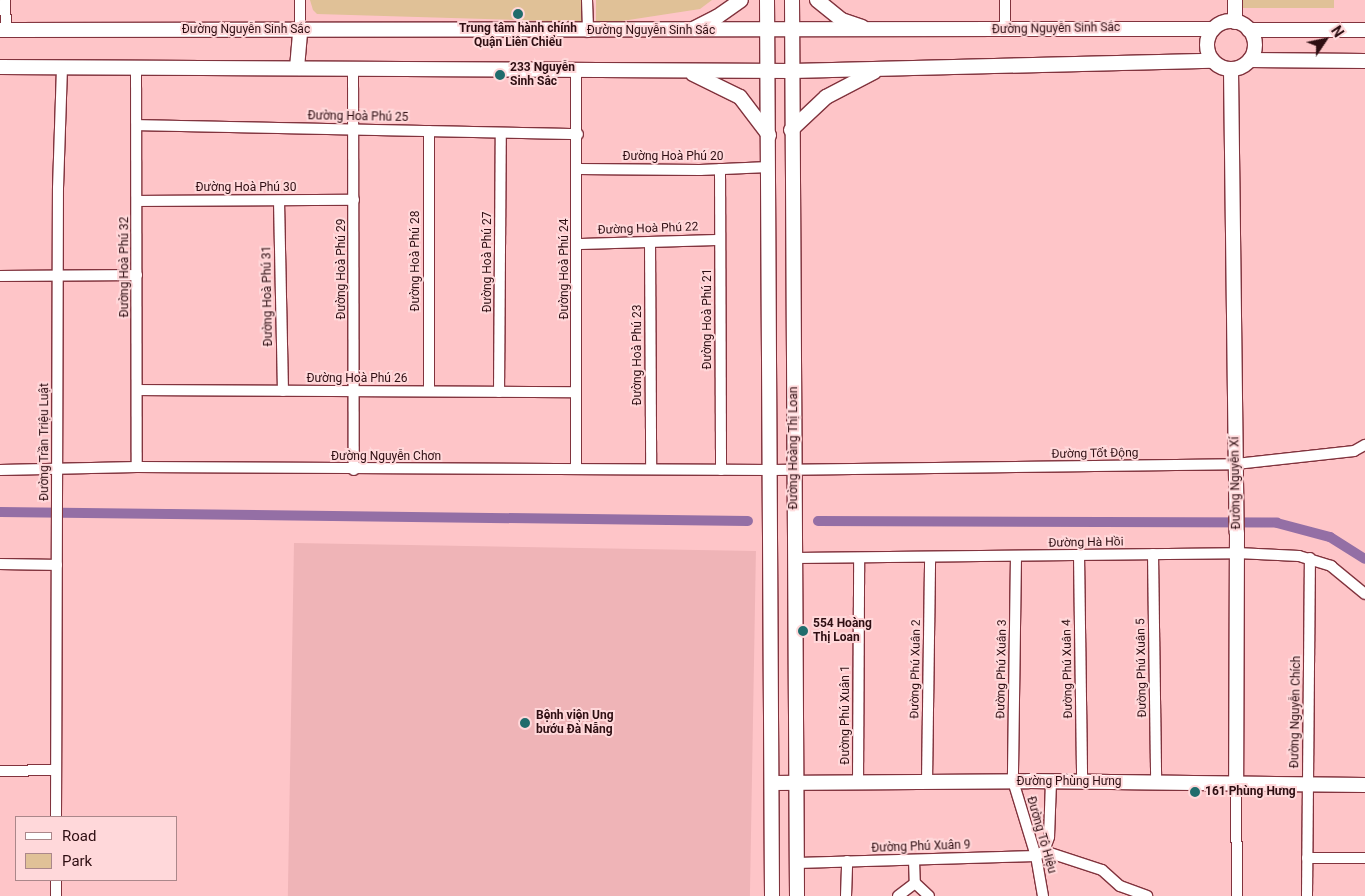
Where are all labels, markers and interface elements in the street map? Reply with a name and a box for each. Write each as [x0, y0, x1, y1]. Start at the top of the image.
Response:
marker: Trung tâm hành chính Quận Liên Chiểu [512, 8, 524, 20]
north arrow [1300, 15, 1350, 65]
street label: Đường Nguyễn Sinh Sắc [992, 21, 1120, 37]
place label: Trung tâm hành chính Quận Liên Chiểu [459, 22, 577, 50]
street label: Đường Nguyễn Sinh Sắc [182, 23, 310, 37]
text: N [1328, 23, 1347, 40]
street label: Đường Nguyễn Sinh Sắc [587, 24, 715, 38]
place label: 233 Nguyễn Sinh Sắc [510, 61, 575, 89]
marker: 233 Nguyễn Sinh Sắc [494, 69, 506, 81]
street label: Đường Hoà Phú 25 [307, 109, 409, 125]
street label: Đường Hoà Phú 20 [623, 150, 723, 164]
street label: Đường Hoà Phú 30 [196, 181, 296, 195]
street label: Đường Hoà Phú 28 [409, 211, 423, 311]
street label: Đường Hoà Phú 27 [481, 212, 495, 312]
street label: Đường Hoà Phú 32 [118, 217, 132, 317]
street label: Đường Hoà Phú 29 [335, 219, 349, 319]
street label: Đường Hoà Phú 24 [558, 219, 572, 319]
street label: Đường Hoà Phú 22 [597, 220, 699, 238]
street label: Đường Hoà Phú 31 [260, 245, 276, 347]
street label: Đường Hoà Phú 21 [701, 269, 715, 369]
street label: Đường Hoà Phú 23 [631, 305, 645, 405]
street label: Đường Hoà Phú 26 [307, 372, 407, 386]
street label: Đường Trần Triệu Luật [38, 383, 52, 501]
street label: Đường Hoàng Thị Loan [787, 386, 801, 510]
street label: Đường Nguyễn Xí [1228, 437, 1244, 529]
street label: Đường Tốt Động [1051, 446, 1139, 462]
street label: Đường Nguyễn Chơn [331, 450, 441, 464]
street label: Đường Hà Hồi [1048, 535, 1124, 551]
place label: 554 Hoàng Thị Loan [813, 617, 872, 645]
street label: Đường Phú Xuân 5 [1134, 618, 1150, 718]
street label: Đường Phú Xuân 2 [908, 619, 924, 719]
street label: Đường Phú Xuân 3 [994, 619, 1010, 719]
street label: Đường Phú Xuân 4 [1060, 619, 1076, 719]
marker: 554 Hoàng Thị Loan [797, 625, 809, 637]
street label: Đường Nguyễn Chích [1288, 656, 1304, 768]
street label: Đường Phú Xuân 1 [839, 665, 853, 765]
place label: Bệnh viện Ung bướu Đà Nẵng [536, 709, 614, 737]
marker: Bệnh viện Ung bướu Đà Nẵng [518, 716, 532, 730]
street label: Đường Phùng Hưng [1016, 775, 1122, 789]
place label: 161 Phùng Hưng [1205, 785, 1296, 799]
marker: 161 Phùng Hưng [1189, 786, 1201, 798]
street label: Đường Tô Hiệu [1023, 795, 1059, 875]
legend [15, 816, 178, 881]
text: Road [62, 827, 96, 845]
street label: Đường Phú Xuân 9 [871, 838, 971, 856]
text: Park [62, 852, 92, 870]

